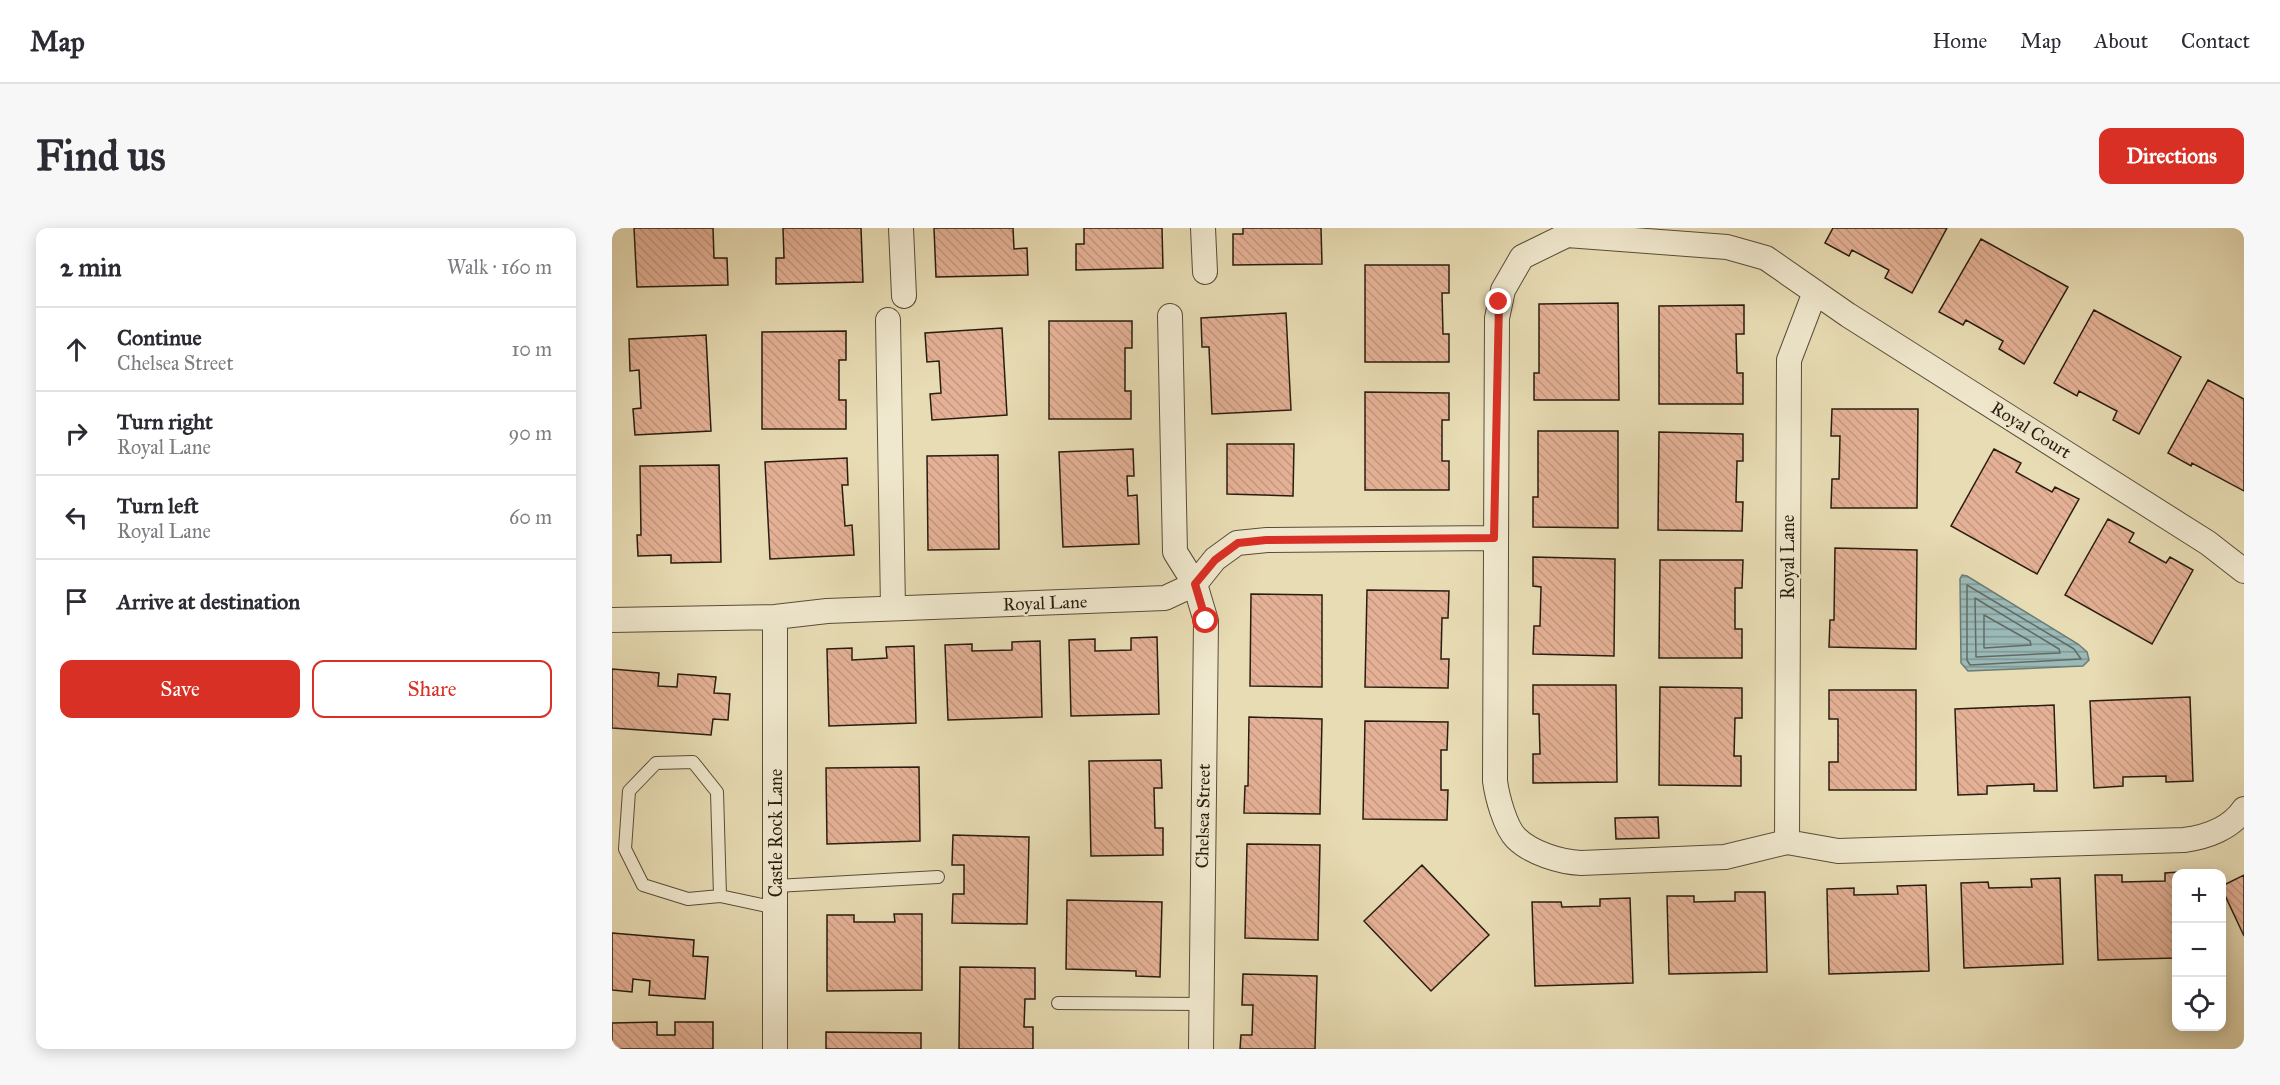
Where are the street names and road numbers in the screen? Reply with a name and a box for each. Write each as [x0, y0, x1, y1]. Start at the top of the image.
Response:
street label: Royal Court [1987, 397, 2076, 464]
street label: Royal Lane [1777, 515, 1799, 599]
street label: Royal Lane [1002, 591, 1088, 615]
street label: Chelsea Street [1191, 763, 1215, 869]
street label: Castle Rock Lane [765, 769, 787, 897]

